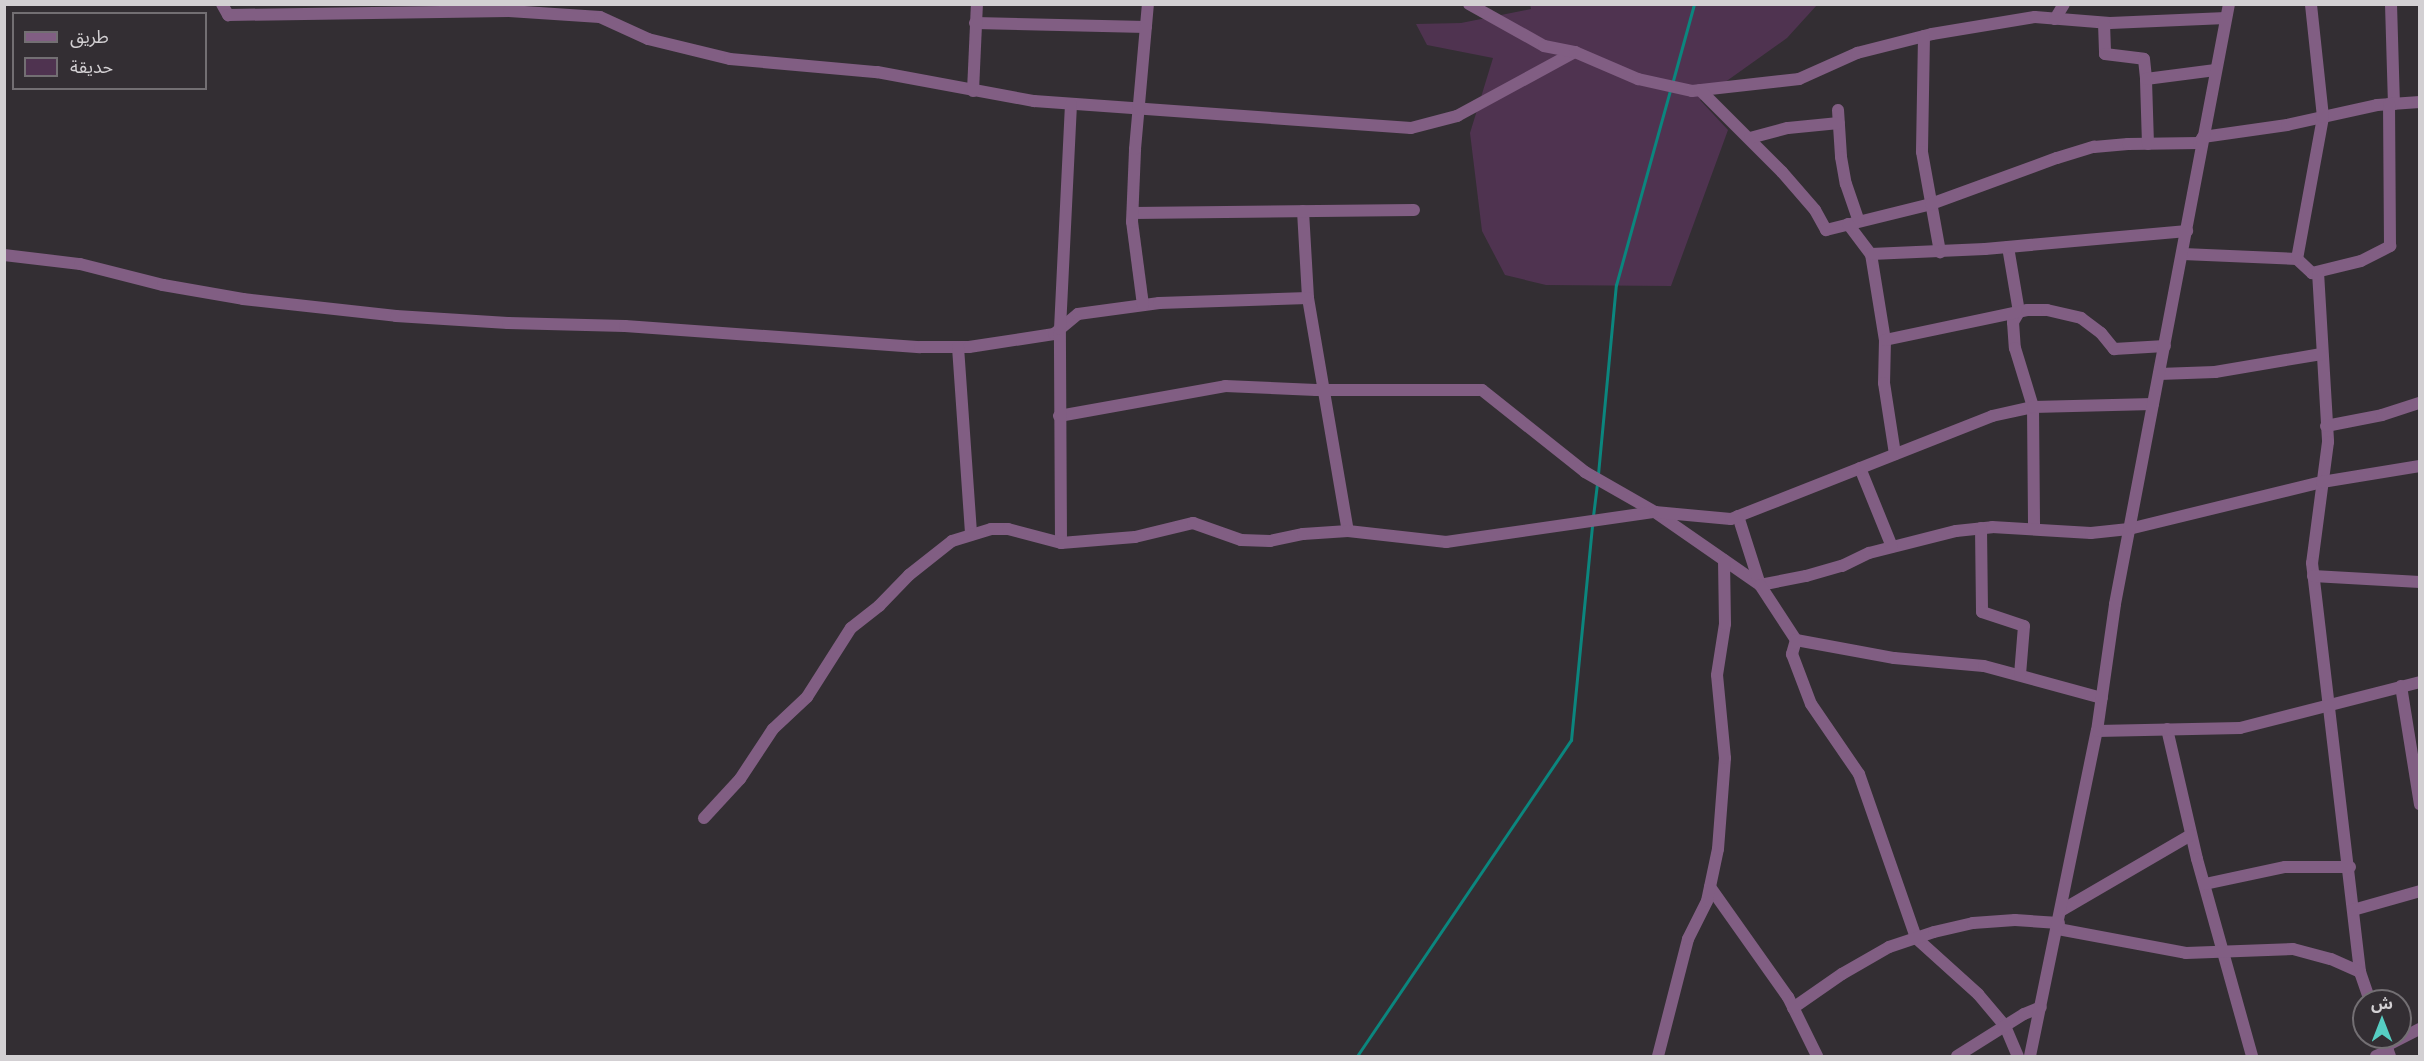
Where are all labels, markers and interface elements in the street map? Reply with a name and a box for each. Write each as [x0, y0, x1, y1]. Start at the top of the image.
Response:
legend [12, 12, 207, 90]
text: طريق [70, 25, 109, 47]
text: حديقة [70, 55, 113, 77]
north arrow [2352, 989, 2412, 1049]
text: ش [2371, 993, 2393, 1012]

